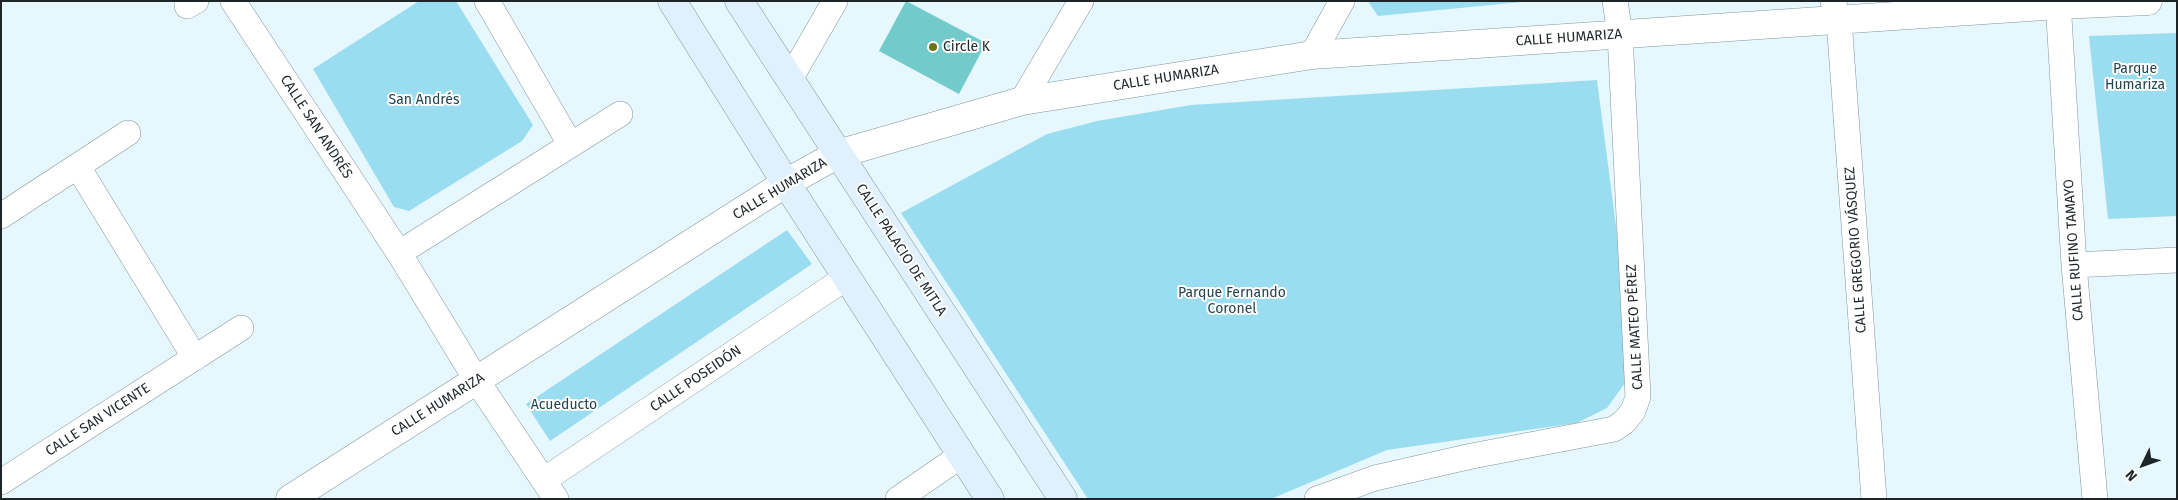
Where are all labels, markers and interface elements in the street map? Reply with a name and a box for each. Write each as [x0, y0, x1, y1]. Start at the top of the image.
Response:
street label: CALLE HUMARIZA [1515, 26, 1623, 50]
place label: Circle K [943, 39, 990, 55]
marker: Circle K [927, 41, 939, 53]
street label: CALLE HUMARIZA [1112, 61, 1220, 95]
park label: Parque Humariza [2105, 61, 2165, 94]
street label: CALLE SAN ANDRÉS [276, 72, 356, 182]
park label: San Andrés [389, 92, 459, 108]
street label: CALLE HUMARIZA [730, 154, 830, 224]
street label: CALLE GREGORIO VÁSQUEZ [1842, 166, 1870, 334]
street label: CALLE RUFINO TAMAYO [2061, 178, 2087, 322]
street label: CALLE PALACIO DE MITLA [852, 181, 950, 319]
street label: CALLE MATEO PÉREZ [1623, 264, 1647, 390]
park label: Parque Fernando Coronel [1178, 285, 1286, 318]
street label: CALLE POSEIDÓN [647, 342, 745, 416]
street label: CALLE HUMARIZA [388, 370, 488, 440]
street label: CALLE SAN VICENTE [43, 380, 153, 460]
park label: Acueducto [531, 397, 597, 413]
north arrow [2118, 440, 2168, 490]
text: N [2122, 466, 2141, 485]

